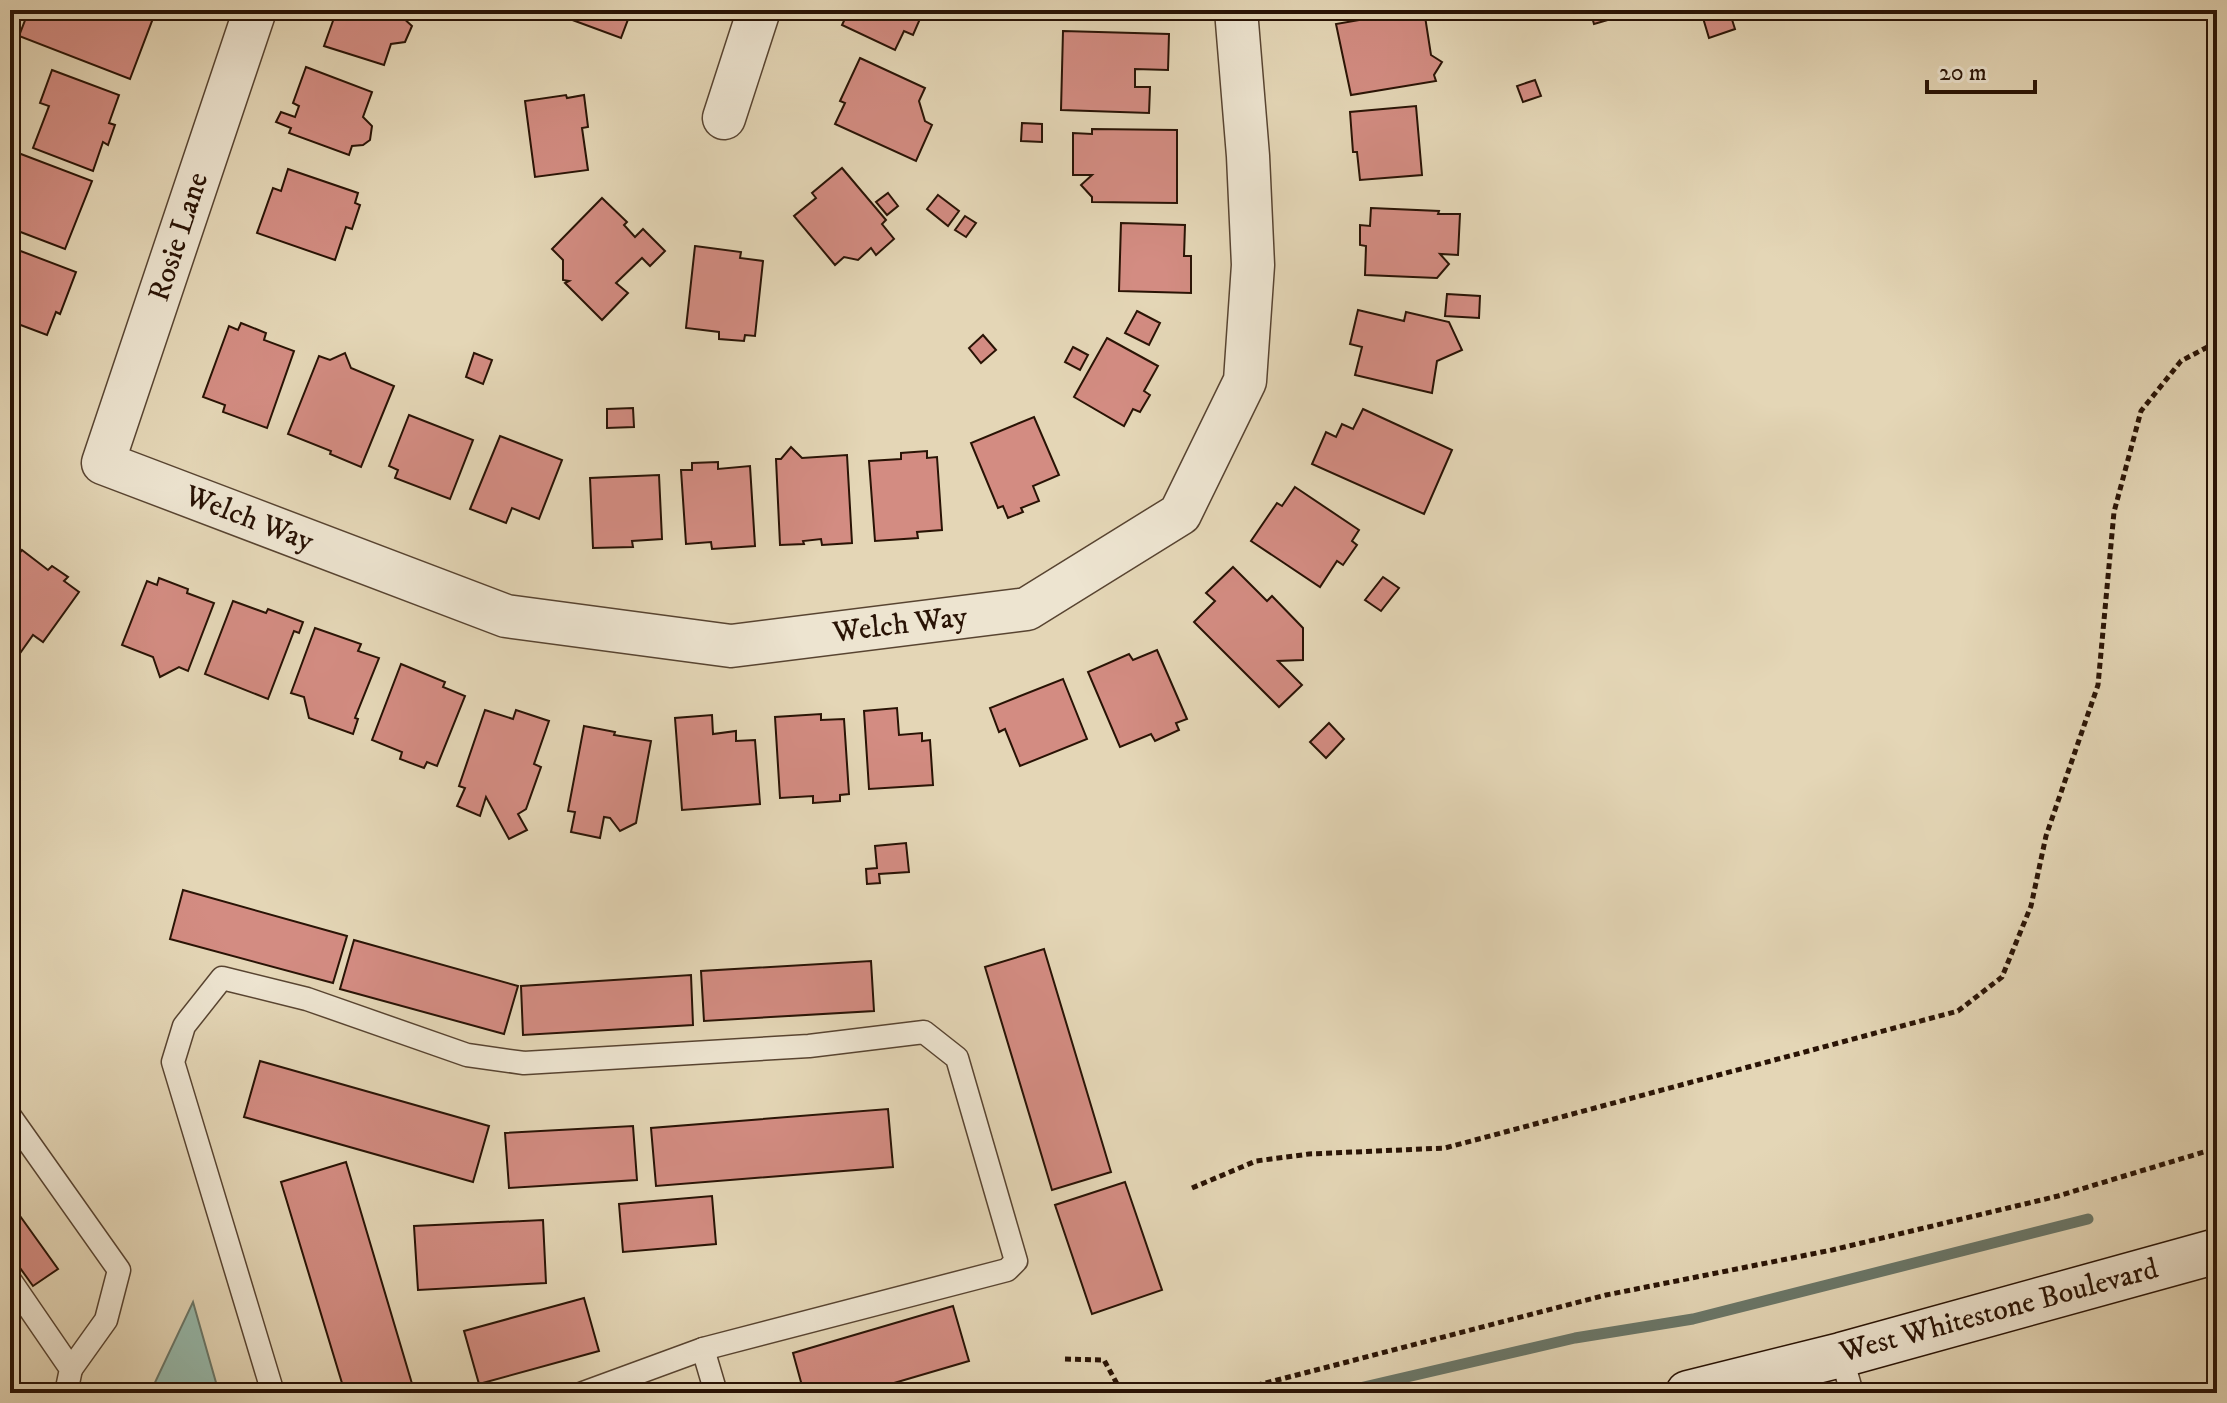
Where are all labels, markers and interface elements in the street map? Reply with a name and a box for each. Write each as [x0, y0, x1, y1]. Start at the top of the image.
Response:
scale bar [1927, 44, 2035, 94]
text: 20 m [1939, 58, 1987, 88]
street label: Rosie Lane [141, 168, 217, 306]
street label: Welch Way [178, 477, 319, 561]
street label: Welch Way [830, 598, 970, 652]
street label: West Whitestone Boulevard [1835, 1251, 2162, 1372]

